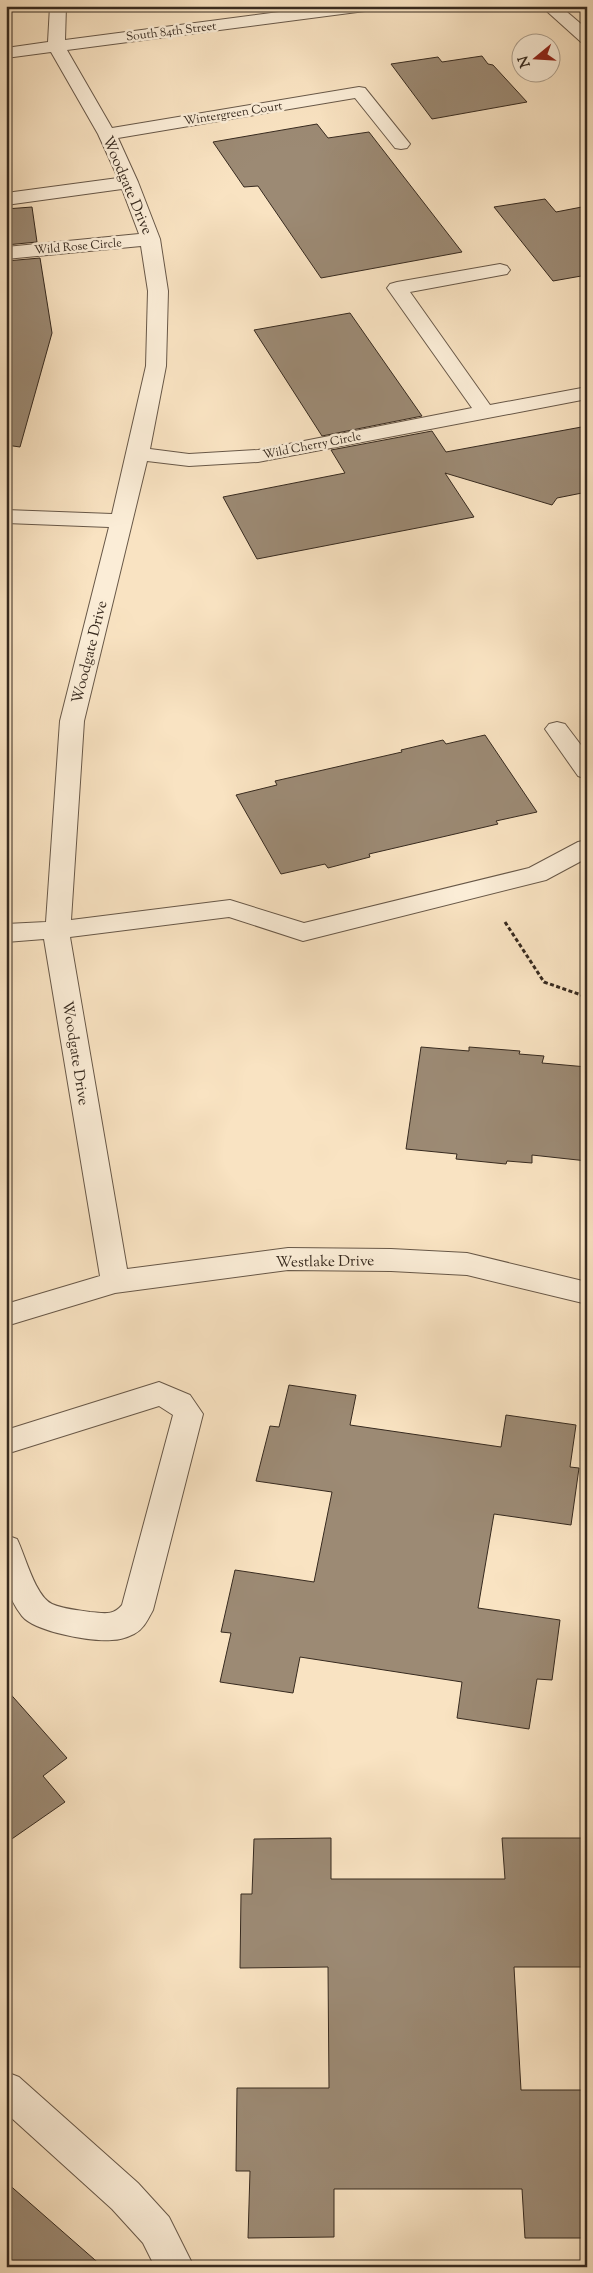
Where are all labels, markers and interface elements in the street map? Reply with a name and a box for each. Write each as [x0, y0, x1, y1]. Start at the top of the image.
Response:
street label: South 84th Street [125, 18, 217, 46]
north arrow [510, 32, 560, 82]
text: N [514, 53, 537, 70]
street label: Wintergreen Court [182, 97, 284, 131]
street label: Woodgate Drive [96, 133, 157, 238]
street label: Wild Rose Circle [34, 234, 123, 260]
street label: Wild Cherry Circle [261, 428, 363, 464]
street label: Woodgate Drive [68, 599, 113, 706]
street label: Woodgate Drive [56, 1000, 93, 1107]
street label: Westlake Drive [276, 1251, 374, 1274]

